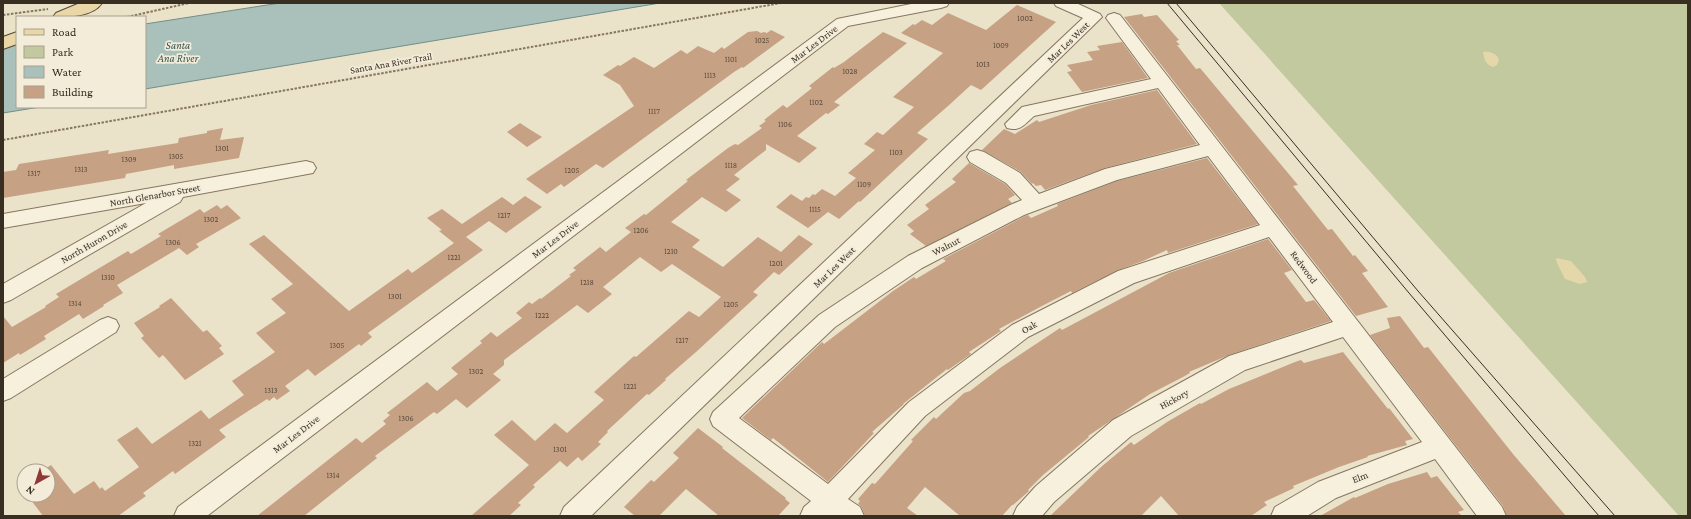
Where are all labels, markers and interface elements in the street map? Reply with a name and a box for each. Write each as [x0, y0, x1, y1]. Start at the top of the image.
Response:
house number: 1002 [1017, 14, 1033, 23]
legend [16, 16, 146, 108]
street label: Mar Les West [1045, 19, 1092, 65]
street label: Mar Les Drive [789, 23, 840, 65]
text: Road [52, 25, 77, 39]
house number: 1025 [755, 36, 770, 45]
water label: Santa Ana River [157, 39, 199, 64]
house number: 1009 [993, 41, 1009, 50]
text: Park [52, 45, 74, 59]
street label: Santa Ana River Trail [349, 50, 433, 76]
house number: 1101 [725, 55, 738, 64]
house number: 1013 [976, 60, 990, 69]
text: Water [52, 65, 82, 79]
house number: 1028 [842, 67, 858, 76]
house number: 1113 [704, 71, 716, 80]
text: Building [52, 85, 93, 99]
house number: 1102 [809, 98, 823, 107]
house number: 1117 [648, 107, 660, 116]
house number: 1106 [778, 120, 792, 129]
house number: 1301 [215, 144, 229, 153]
house number: 1103 [889, 148, 903, 157]
house number: 1305 [169, 152, 184, 161]
house number: 1309 [121, 155, 137, 164]
house number: 1118 [725, 161, 737, 170]
house number: 1313 [75, 165, 88, 174]
house number: 1205 [565, 166, 580, 175]
house number: 1317 [28, 169, 41, 178]
house number: 1109 [857, 180, 871, 189]
street label: North Glenarbor Street [109, 182, 202, 208]
house number: 1115 [809, 205, 821, 214]
house number: 1217 [498, 211, 511, 220]
house number: 1302 [204, 215, 219, 224]
street label: North Huron Drive [59, 218, 130, 265]
street label: Mar Les Drive [530, 218, 581, 260]
house number: 1206 [633, 226, 649, 235]
street label: Walnut [930, 234, 962, 258]
house number: 1306 [165, 238, 181, 247]
street label: Mar Les West [811, 244, 858, 290]
house number: 1210 [664, 247, 678, 256]
street label: Redwood [1288, 249, 1320, 286]
house number: 1221 [448, 253, 461, 262]
house number: 1201 [769, 259, 783, 268]
house number: 1310 [101, 273, 115, 282]
house number: 1218 [580, 278, 594, 287]
house number: 1301 [388, 292, 402, 301]
house number: 1314 [68, 299, 82, 308]
house number: 1205 [724, 300, 739, 309]
house number: 1222 [535, 311, 549, 320]
street label: Oak [1019, 318, 1039, 336]
house number: 1217 [676, 336, 689, 345]
house number: 1305 [330, 341, 345, 350]
house number: 1302 [469, 367, 484, 376]
house number: 1221 [624, 382, 637, 391]
house number: 1313 [265, 386, 278, 395]
street label: Hickory [1158, 386, 1191, 411]
street label: Mar Les Drive [271, 413, 322, 455]
house number: 1306 [398, 414, 414, 423]
house number: 1321 [189, 439, 202, 448]
house number: 1301 [553, 445, 567, 454]
north arrow [16, 463, 56, 503]
street label: Elm [1351, 469, 1369, 485]
house number: 1314 [326, 471, 340, 480]
text: N [23, 483, 36, 498]

